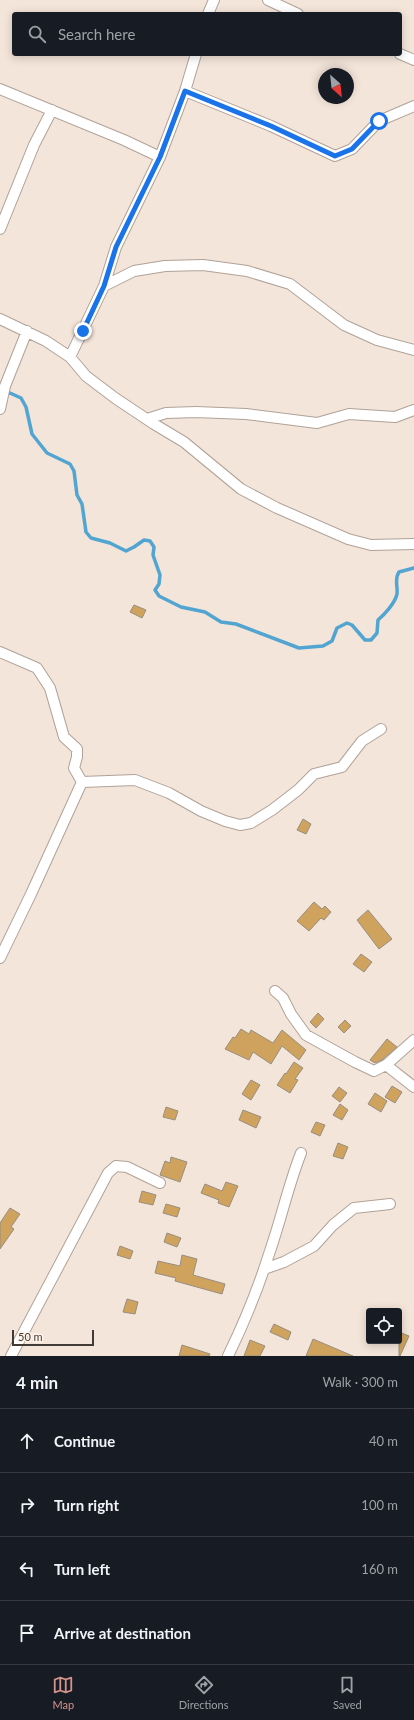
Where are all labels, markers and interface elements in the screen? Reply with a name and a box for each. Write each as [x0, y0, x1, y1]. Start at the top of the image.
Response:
search box [12, 12, 402, 56]
icon: search [26, 23, 48, 45]
text: Search here [58, 25, 135, 43]
north arrow [318, 68, 354, 104]
route start [370, 112, 388, 130]
route end [74, 322, 92, 340]
map controls [366, 1308, 402, 1344]
button: locate [366, 1308, 402, 1344]
scale bar [12, 1328, 94, 1347]
text: 50 m [18, 1330, 43, 1343]
text: 4 min [16, 1372, 58, 1393]
text: Walk · 300 m [322, 1374, 398, 1390]
icon: ahead [16, 1430, 38, 1452]
text: Continue [54, 1432, 115, 1450]
text: 40 m [369, 1433, 398, 1449]
icon: right [16, 1494, 38, 1516]
text: Turn right [54, 1496, 119, 1514]
text: 100 m [361, 1497, 398, 1513]
icon: left [16, 1558, 38, 1580]
text: Turn left [54, 1560, 110, 1578]
text: 160 m [361, 1561, 398, 1577]
icon: arrive [16, 1622, 38, 1644]
text: Arrive at destination [54, 1624, 191, 1642]
tab: Map [52, 1674, 74, 1711]
tab: Directions [179, 1674, 228, 1711]
tab: Saved [333, 1674, 362, 1711]

